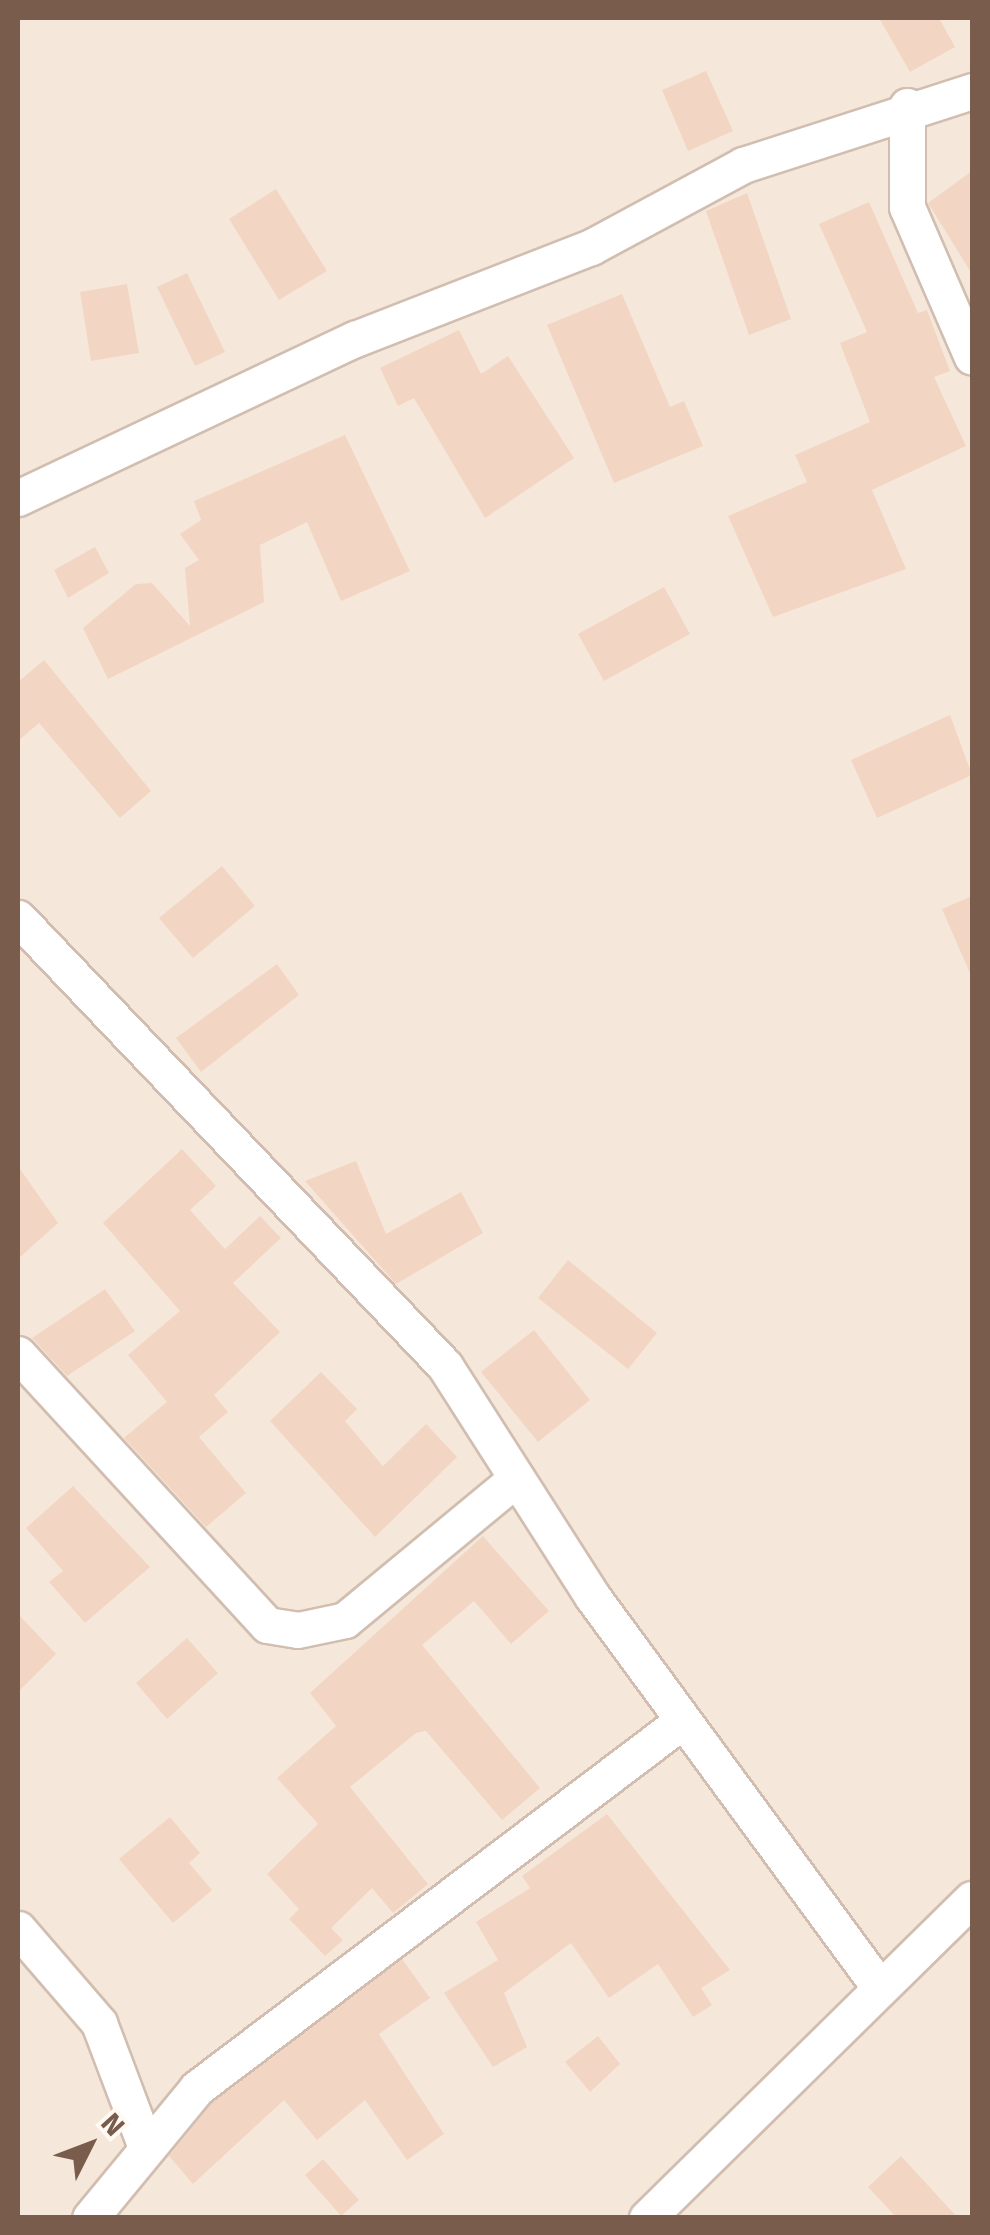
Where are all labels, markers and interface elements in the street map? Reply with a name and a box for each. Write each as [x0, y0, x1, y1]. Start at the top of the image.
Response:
north arrow [40, 2095, 140, 2195]
text: N [94, 2107, 131, 2143]

